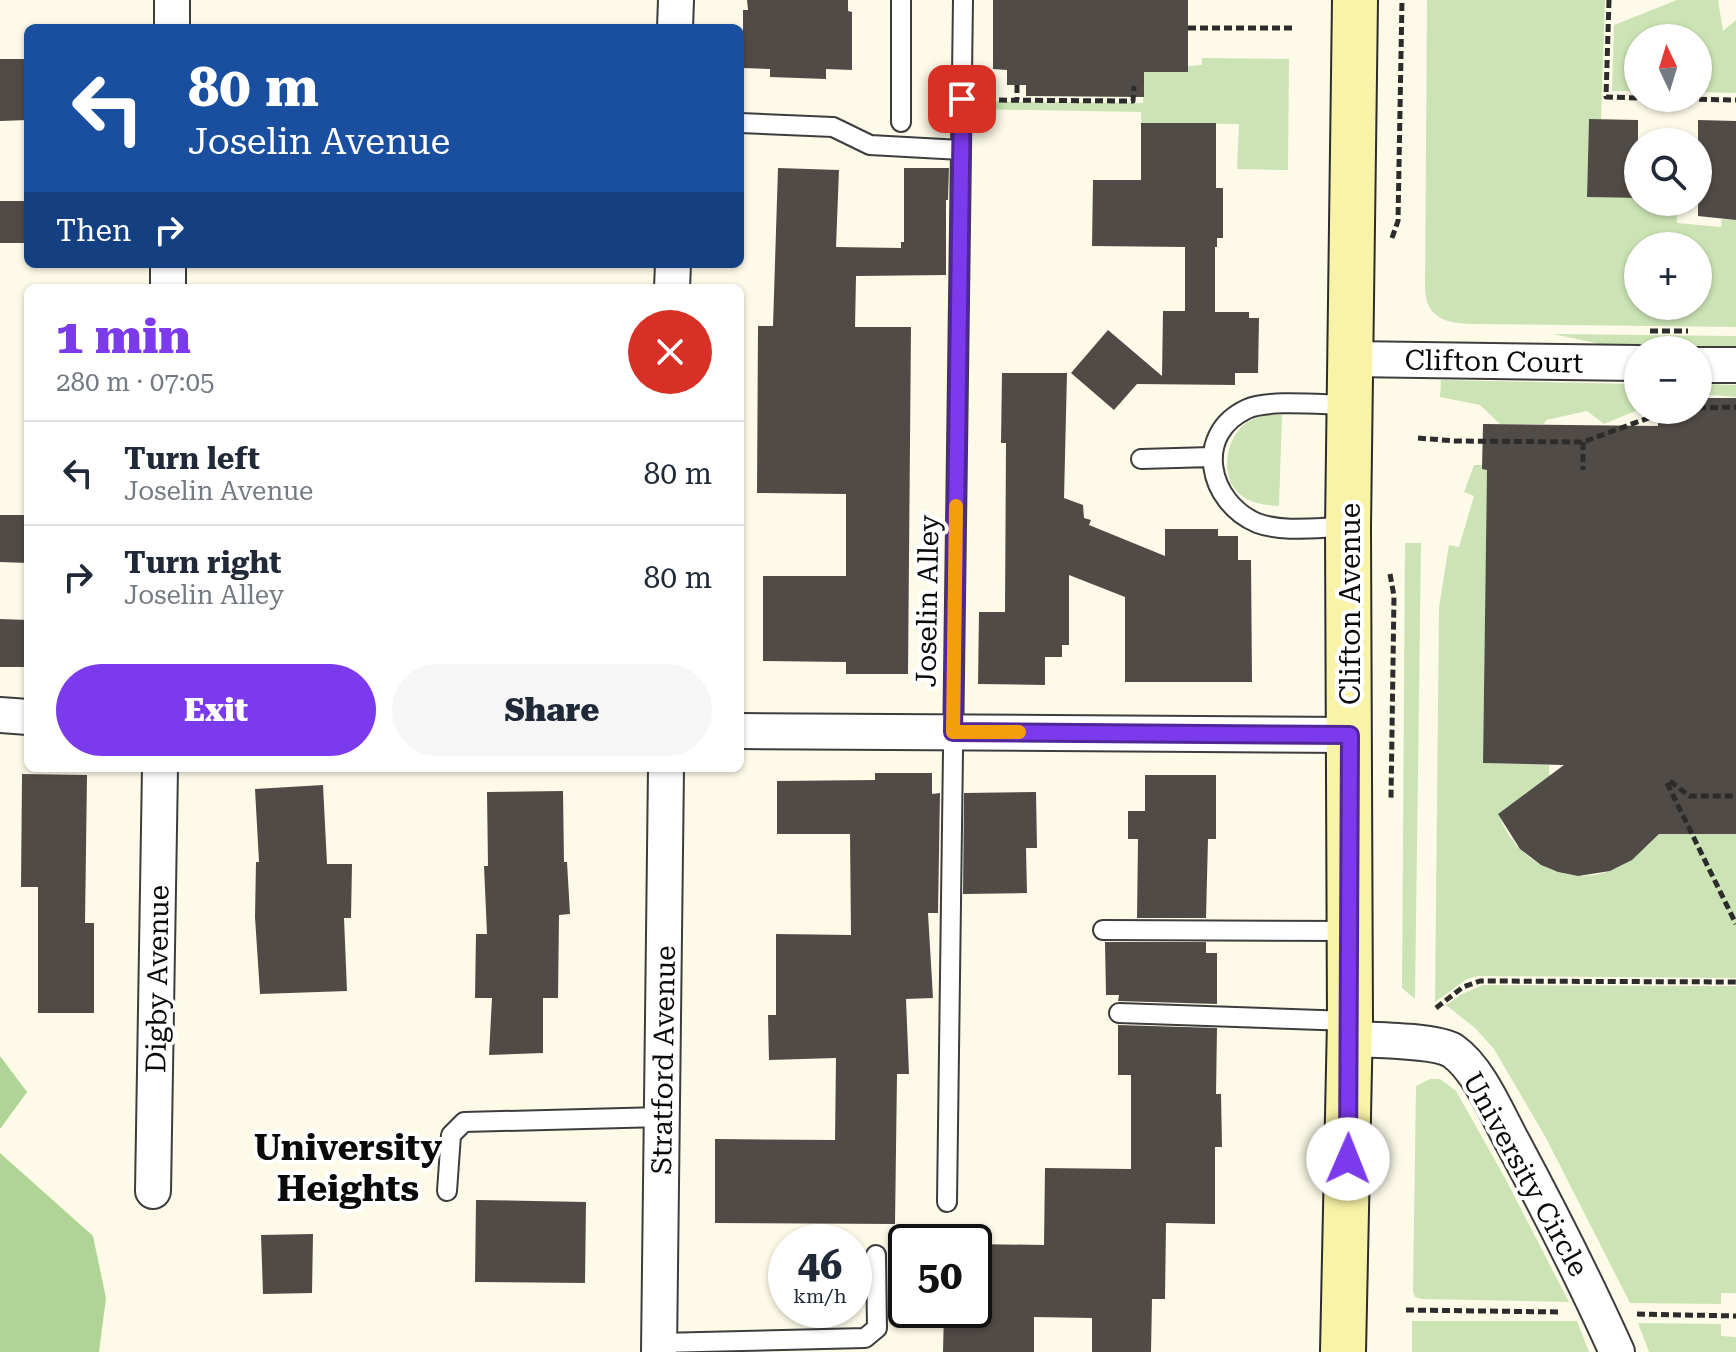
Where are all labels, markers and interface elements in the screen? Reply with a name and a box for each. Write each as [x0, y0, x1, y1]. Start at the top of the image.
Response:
north arrow [1624, 24, 1712, 112]
map controls [1624, 24, 1712, 424]
text: 80 m [188, 54, 319, 120]
icon: left [56, 56, 160, 160]
pin [928, 65, 996, 133]
icon: arrive [940, 77, 984, 121]
text: Joselin Avenue [188, 121, 450, 163]
button: search [1624, 128, 1712, 216]
icon: right [147, 208, 191, 252]
text: Then [56, 213, 131, 248]
button: + [1624, 232, 1712, 320]
text: 1 min [56, 309, 191, 365]
button: close [628, 310, 712, 394]
button: − [1624, 336, 1712, 424]
street label: Clifton Court [1404, 343, 1584, 380]
text: 280 m · 07:05 [56, 367, 215, 397]
text: Turn left [124, 441, 260, 476]
icon: left [56, 451, 100, 495]
text: 80 m [643, 456, 712, 491]
text: Joselin Avenue [124, 476, 313, 506]
street label: Clifton Avenue [1334, 503, 1367, 705]
street label: Joselin Alley [909, 514, 946, 688]
text: Turn right [124, 545, 281, 580]
icon: right [56, 555, 100, 599]
text: 80 m [643, 560, 712, 595]
text: Joselin Alley [124, 580, 284, 610]
button: Exit [56, 664, 376, 756]
button: Share [392, 664, 712, 756]
street label: Digby Avenue [139, 885, 176, 1073]
street label: Stratford Avenue [645, 945, 682, 1175]
street label: University Circle [1456, 1066, 1595, 1282]
position arrow [1306, 1117, 1390, 1201]
district label: University Heights [254, 1127, 443, 1210]
speed limit sign: 50 [888, 1224, 992, 1328]
text: 46 [798, 1242, 842, 1289]
text: km/h [793, 1284, 847, 1308]

